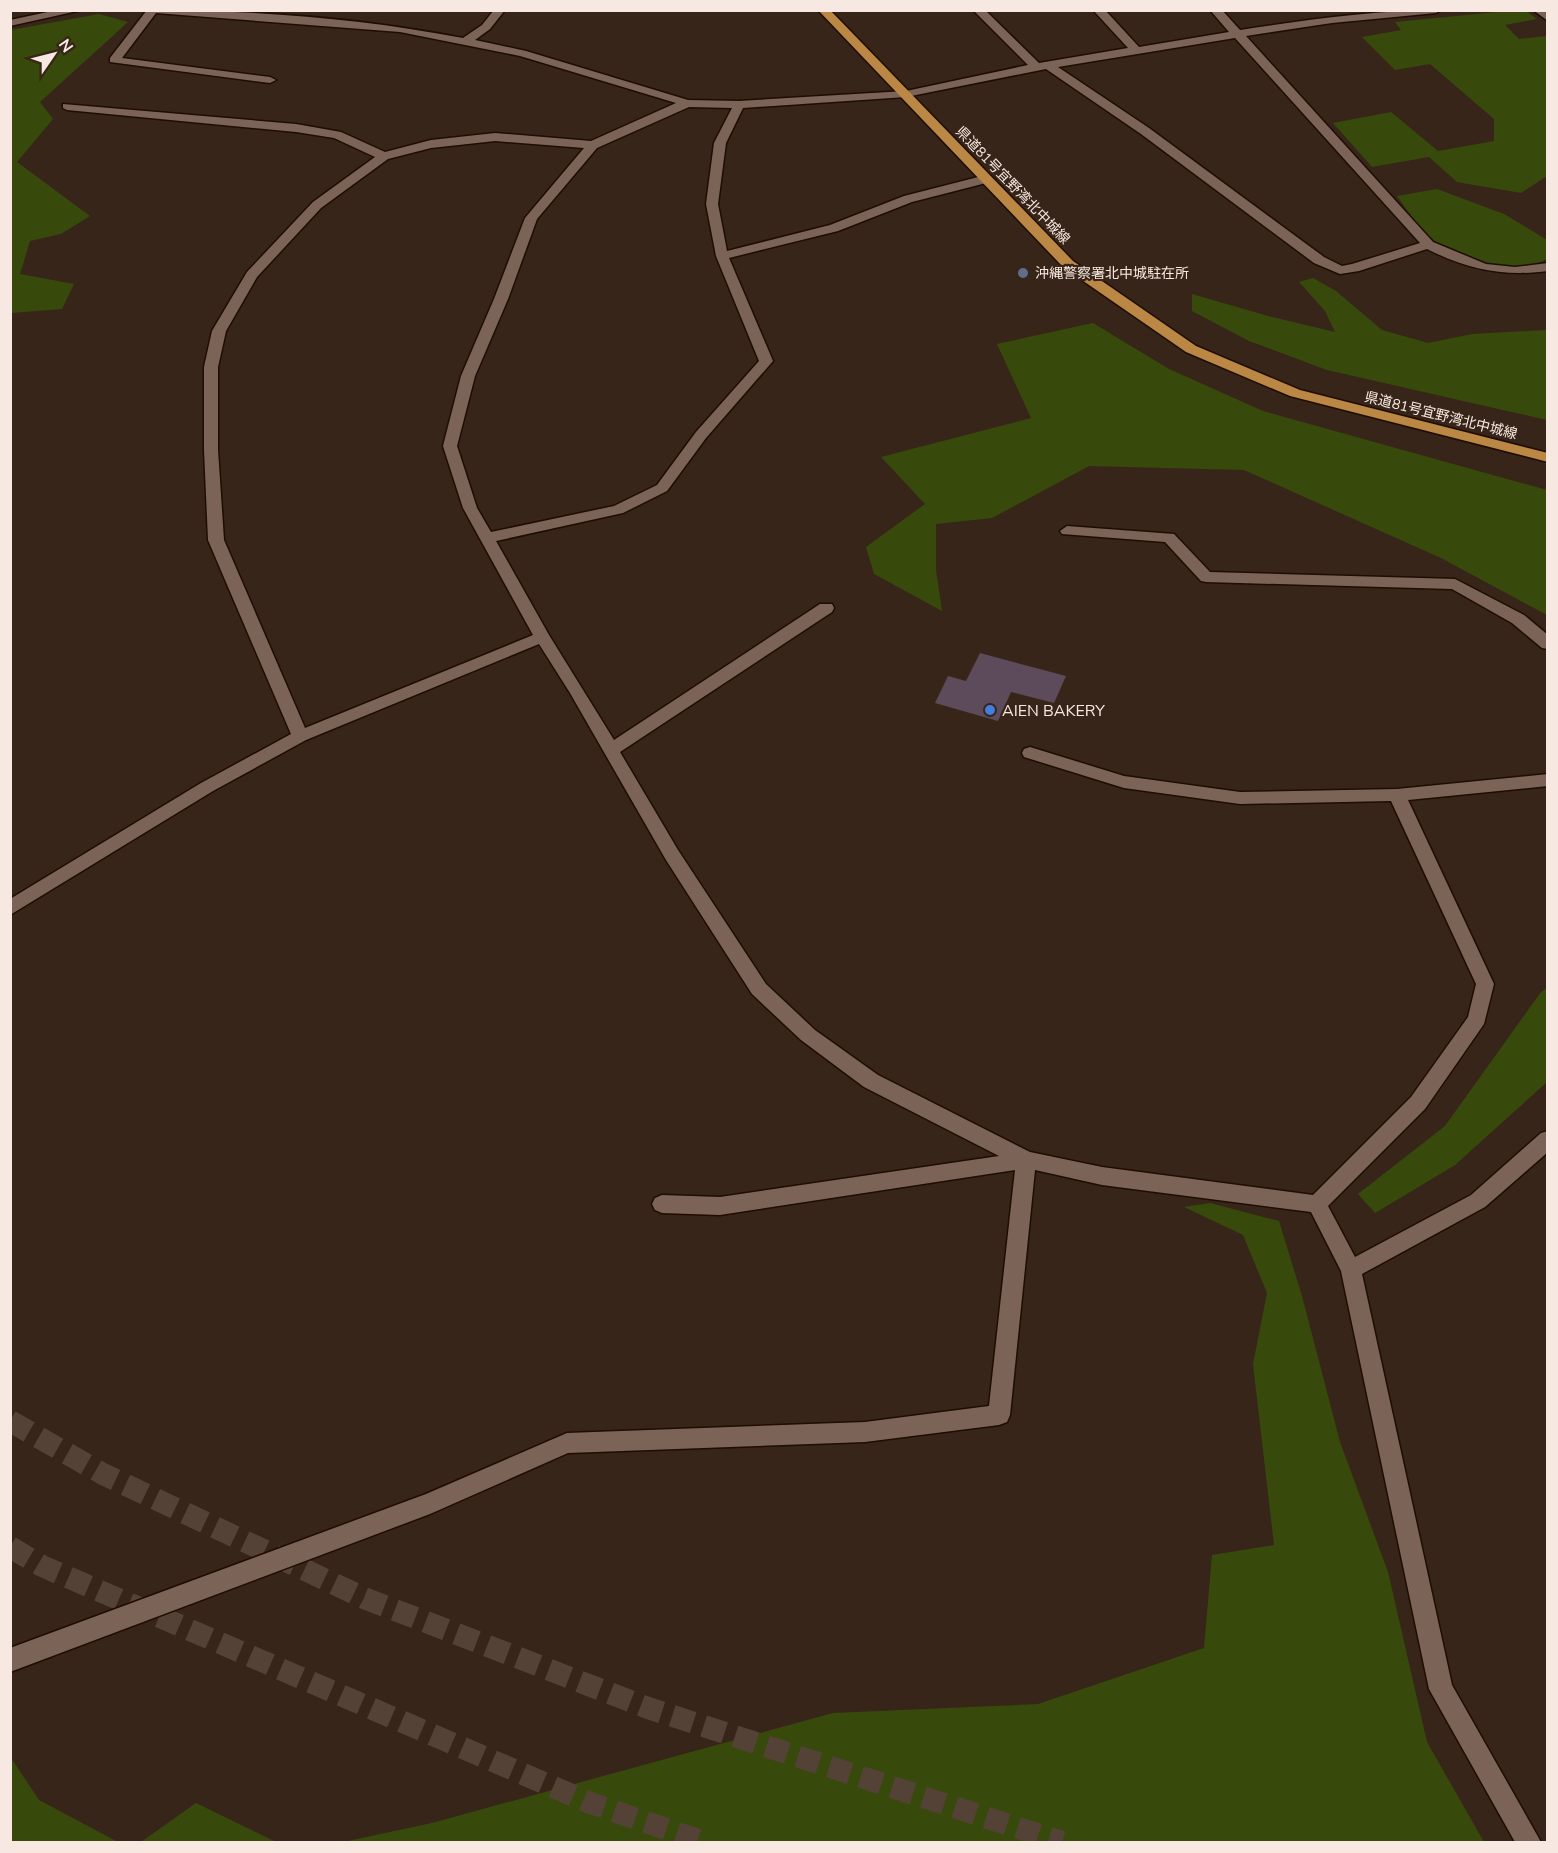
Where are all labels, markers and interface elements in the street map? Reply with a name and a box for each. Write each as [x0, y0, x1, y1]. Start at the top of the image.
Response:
north arrow [24, 24, 84, 84]
text: N [53, 35, 78, 57]
street label: 県道81号宜野湾北中城線 [951, 122, 1074, 248]
place label: 沖縄警察署北中城駐在所 [1035, 264, 1189, 283]
marker: 沖縄警察署北中城駐在所 [1016, 266, 1030, 280]
street label: 県道81号宜野湾北中城線 [1363, 387, 1519, 444]
place label: AIEN BAKERY [1002, 700, 1105, 722]
marker: AIEN BAKERY [983, 703, 997, 717]

